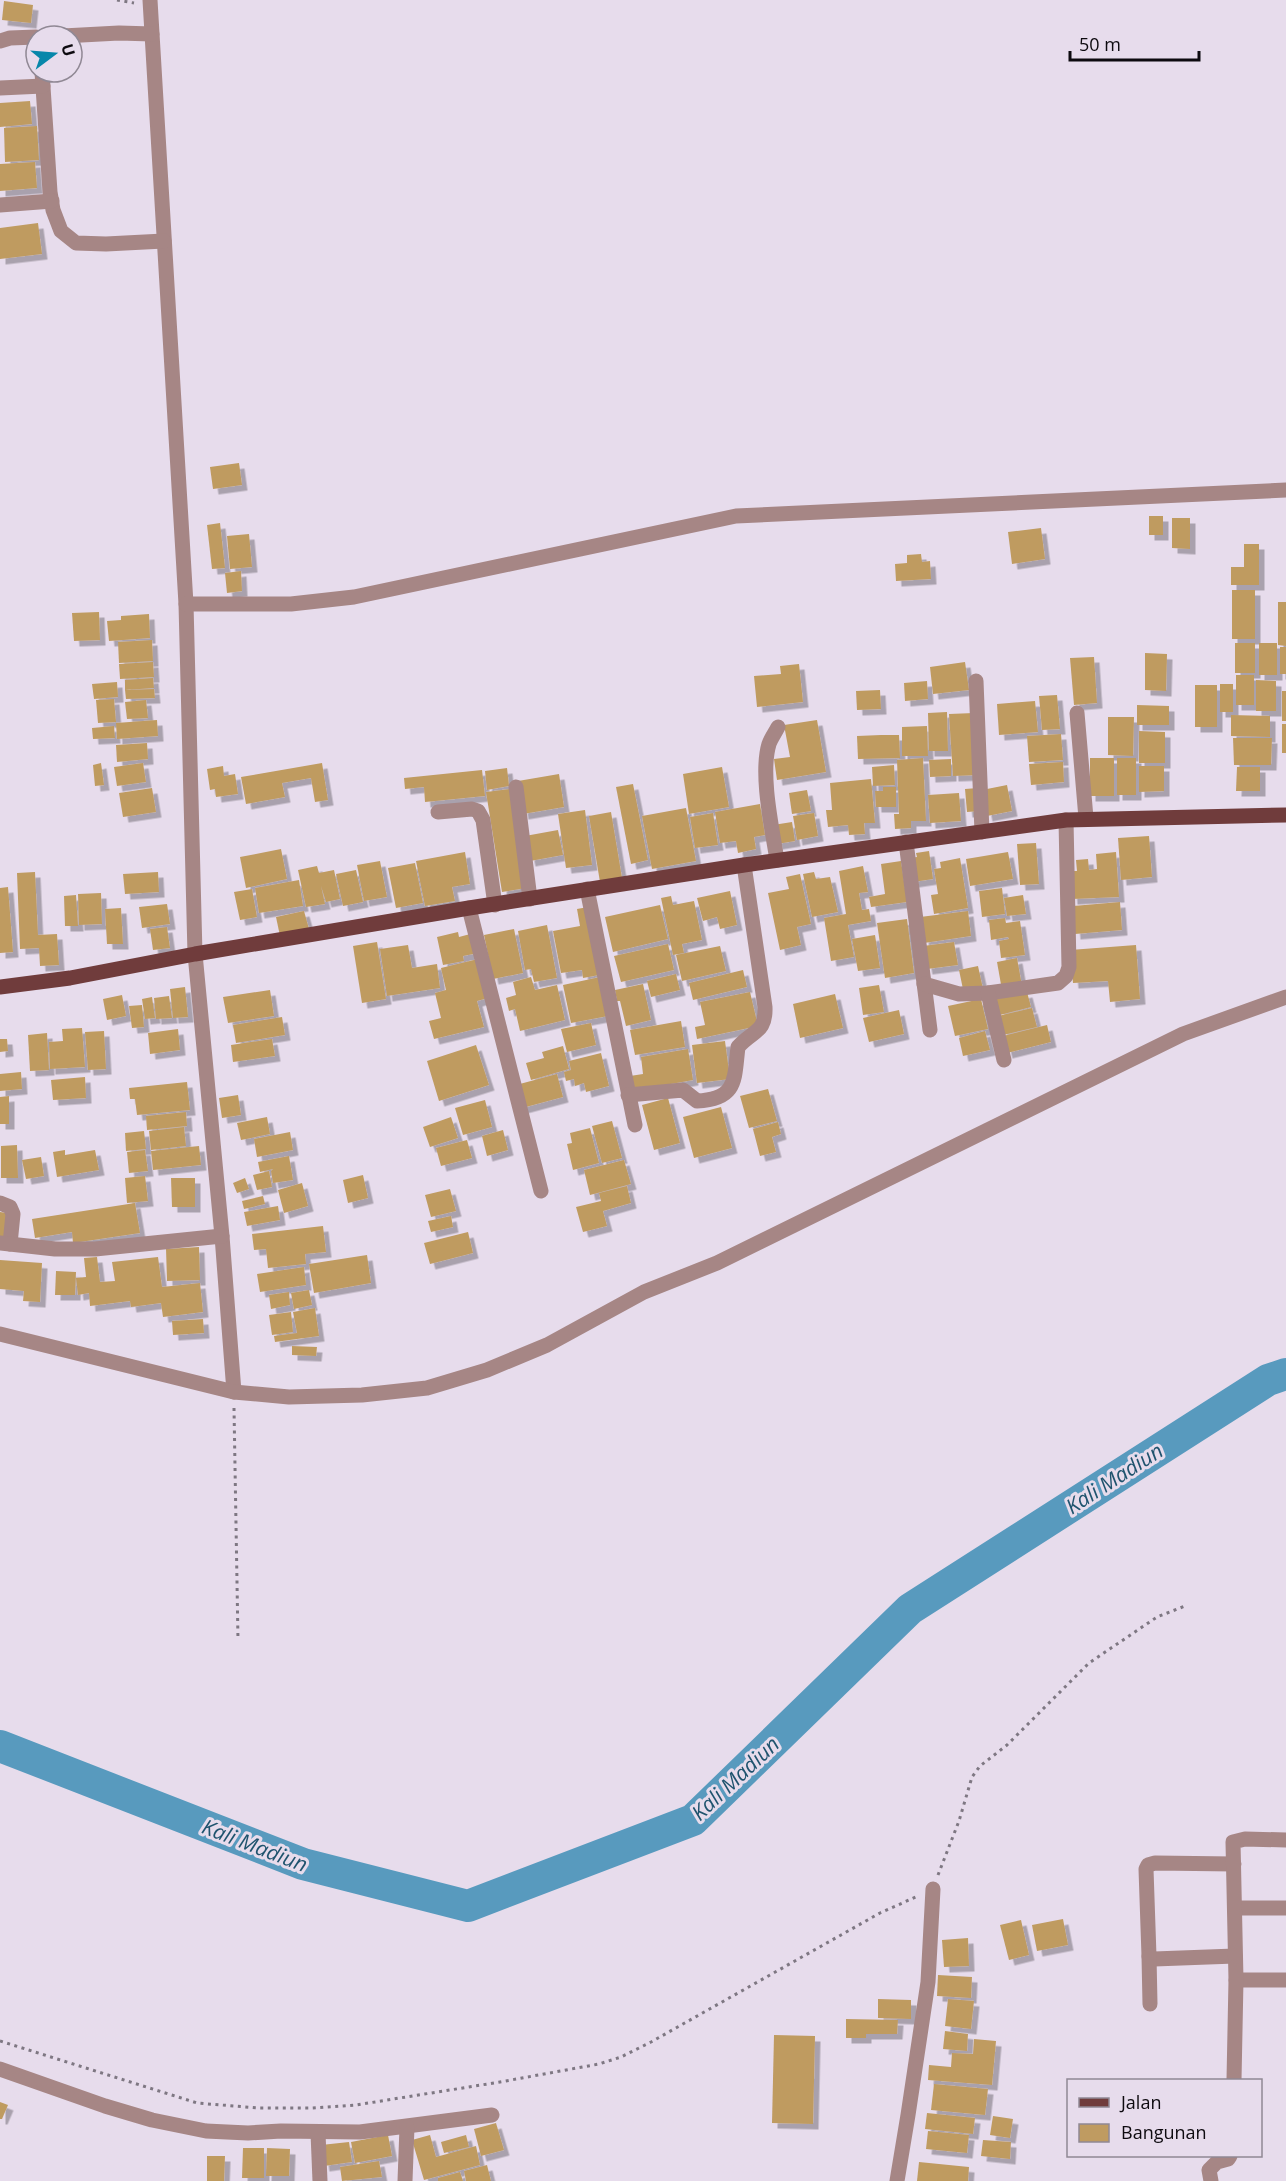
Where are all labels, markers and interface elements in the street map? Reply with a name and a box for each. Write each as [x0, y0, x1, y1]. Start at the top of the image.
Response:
north arrow [24, 24, 84, 84]
scale bar [1070, 24, 1199, 62]
text: 50 m [1079, 32, 1121, 56]
text: U [56, 41, 81, 59]
water label: Kali Madiun [1060, 1436, 1168, 1520]
water label: Kali Madiun [685, 1730, 785, 1826]
water label: Kali Madiun [198, 1812, 312, 1878]
legend [1067, 2079, 1262, 2157]
text: Jalan [1119, 2090, 1161, 2114]
text: Bangunan [1121, 2120, 1207, 2144]

